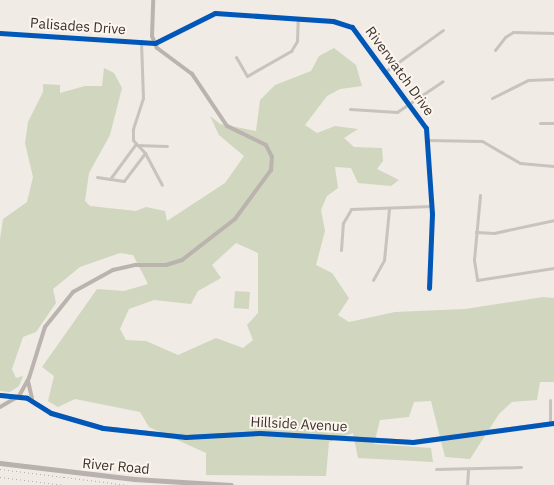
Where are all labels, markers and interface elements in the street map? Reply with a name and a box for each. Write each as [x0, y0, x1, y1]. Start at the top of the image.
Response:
street label: Palisades Drive [30, 14, 126, 38]
street label: Riverwatch Drive [362, 23, 438, 119]
street label: Hillside Avenue [250, 413, 348, 435]
street label: River Road [82, 455, 150, 477]

